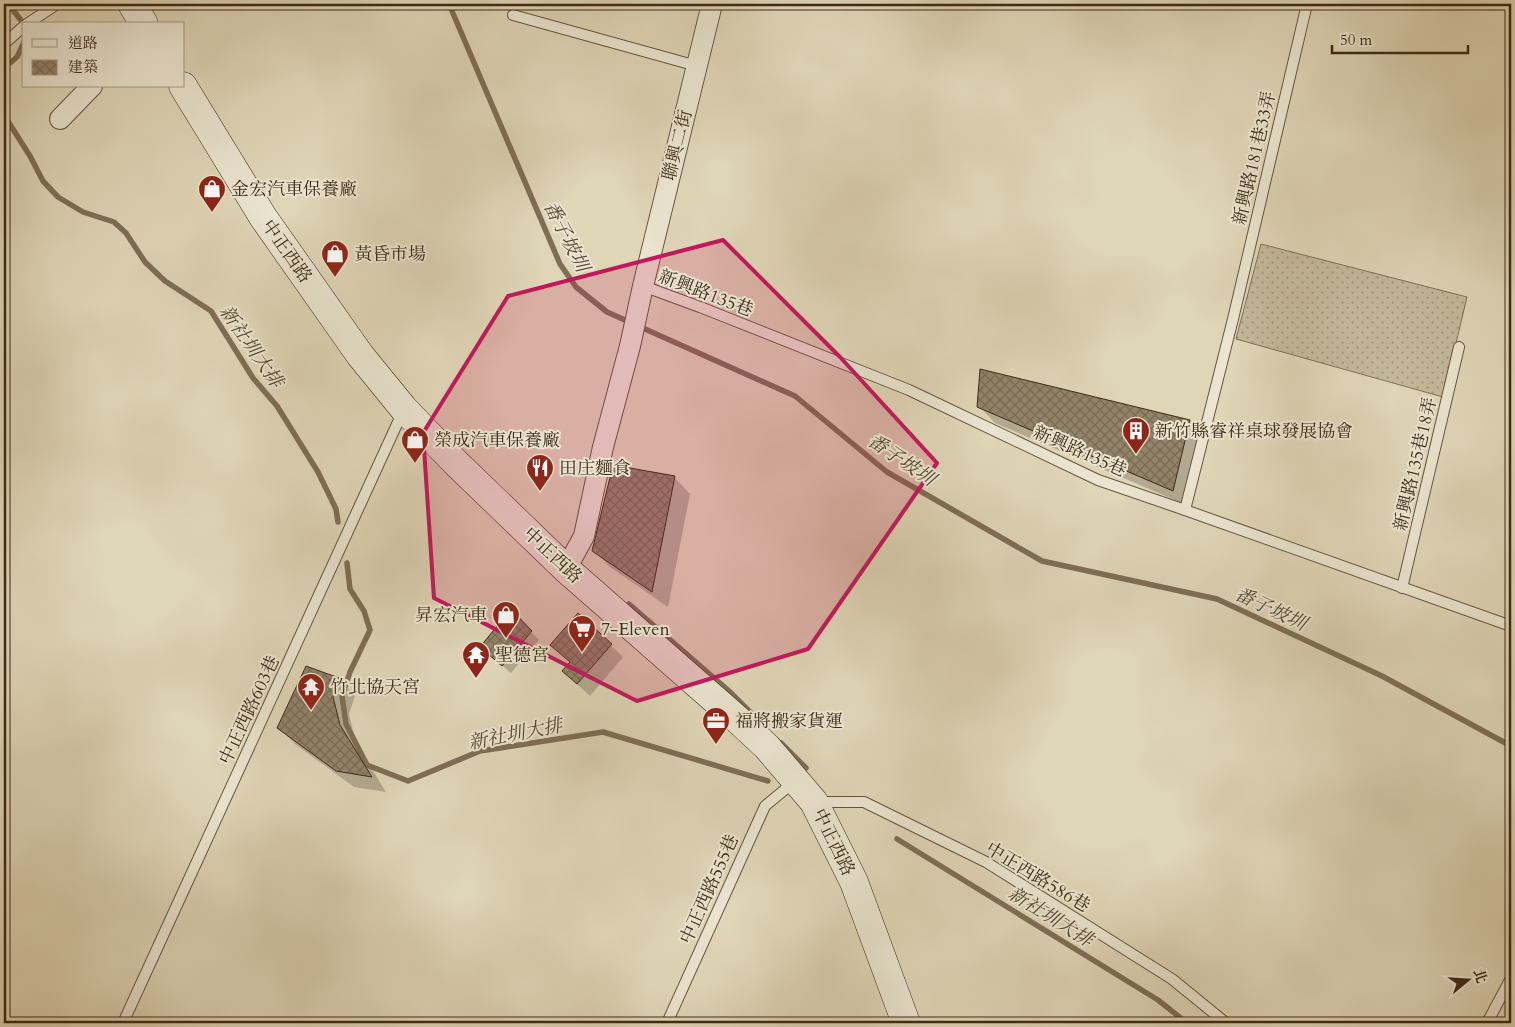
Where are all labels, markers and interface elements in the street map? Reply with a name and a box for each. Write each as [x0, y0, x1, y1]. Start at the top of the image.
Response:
legend [22, 22, 185, 88]
scale bar [1332, 22, 1469, 54]
text: 50 m [1340, 30, 1372, 50]
text: 道路 [68, 33, 98, 53]
text: 建築 [68, 57, 98, 77]
street label: 新興路181巷33弄 [1227, 89, 1282, 227]
street label: 聯興二街 [657, 107, 698, 183]
shop icon: 金宏汽車保養廠 [197, 174, 227, 213]
place label: 金宏汽車保養廠 [231, 177, 357, 202]
water label: 番子坡圳 [537, 197, 596, 279]
street label: 中正西路 [256, 215, 317, 288]
shop icon: 黃昏市場 [320, 239, 350, 278]
place label: 黃昏市場 [354, 242, 426, 267]
street label: 新興路135巷 [655, 264, 757, 323]
water label: 新社圳大排 [213, 300, 291, 395]
street label: 新興路135巷18弄 [1388, 395, 1443, 533]
building icon: 新竹縣睿祥桌球發展協會 [1121, 416, 1151, 455]
place label: 新竹縣睿祥桌球發展協會 [1155, 419, 1353, 444]
street label: 新興路135巷 [1029, 420, 1130, 483]
shop icon: 榮成汽車保養廠 [400, 425, 430, 464]
place label: 榮成汽車保養廠 [434, 428, 560, 453]
water label: 番子坡圳 [863, 428, 943, 494]
restaurant icon: 田庄麵食 [525, 453, 555, 492]
place label: 田庄麵食 [559, 456, 631, 481]
street label: 中正西路 [518, 522, 588, 589]
water label: 番子坡圳 [1231, 581, 1313, 638]
shop icon: 昇宏汽車 [491, 600, 521, 639]
place label: 昇宏汽車 [415, 603, 487, 628]
supermarket icon: 7-Eleven [567, 614, 597, 653]
place label: 7-Eleven [601, 617, 670, 642]
temple icon: 聖德宮 [461, 640, 491, 679]
place label: 聖德宮 [495, 643, 549, 668]
street label: 中正西路603巷 [213, 652, 286, 769]
temple icon: 竹北協天宮 [296, 672, 326, 711]
place label: 竹北協天宮 [330, 675, 420, 700]
office icon: 福將搬家貨運 [701, 706, 731, 745]
place label: 福將搬家貨運 [735, 709, 843, 734]
water label: 新社圳大排 [466, 712, 567, 756]
street label: 中正西路 [807, 804, 861, 880]
street label: 中正西路555巷 [674, 830, 745, 948]
street label: 中正西路586巷 [981, 836, 1095, 918]
water label: 新社圳大排 [1003, 881, 1100, 955]
north arrow [1442, 954, 1492, 1004]
text: 北 [1469, 967, 1491, 986]

